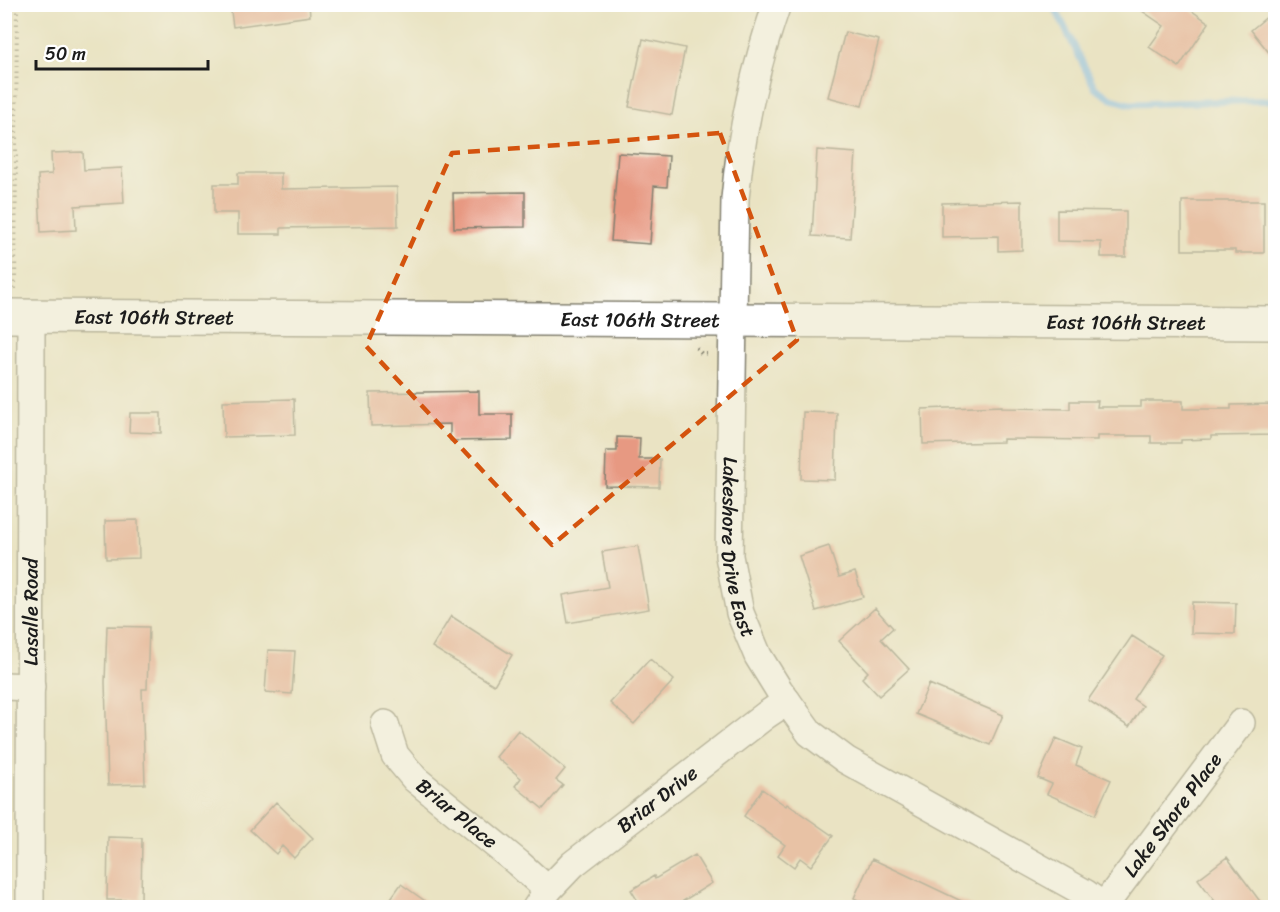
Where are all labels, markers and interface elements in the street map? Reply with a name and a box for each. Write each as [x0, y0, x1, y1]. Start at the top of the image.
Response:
scale bar [36, 33, 208, 71]
text: 50 m [45, 38, 86, 70]
street label: East 106th Street [74, 299, 234, 335]
street label: East 106th Street [560, 302, 720, 337]
street label: East 106th Street [1046, 304, 1206, 340]
street label: Lakeshore Drive East [711, 457, 766, 643]
street label: Lasalle Road [13, 557, 48, 666]
street label: Lake Shore Place [1114, 744, 1231, 885]
street label: Briar Drive [609, 756, 705, 842]
street label: Briar Place [408, 769, 506, 858]

